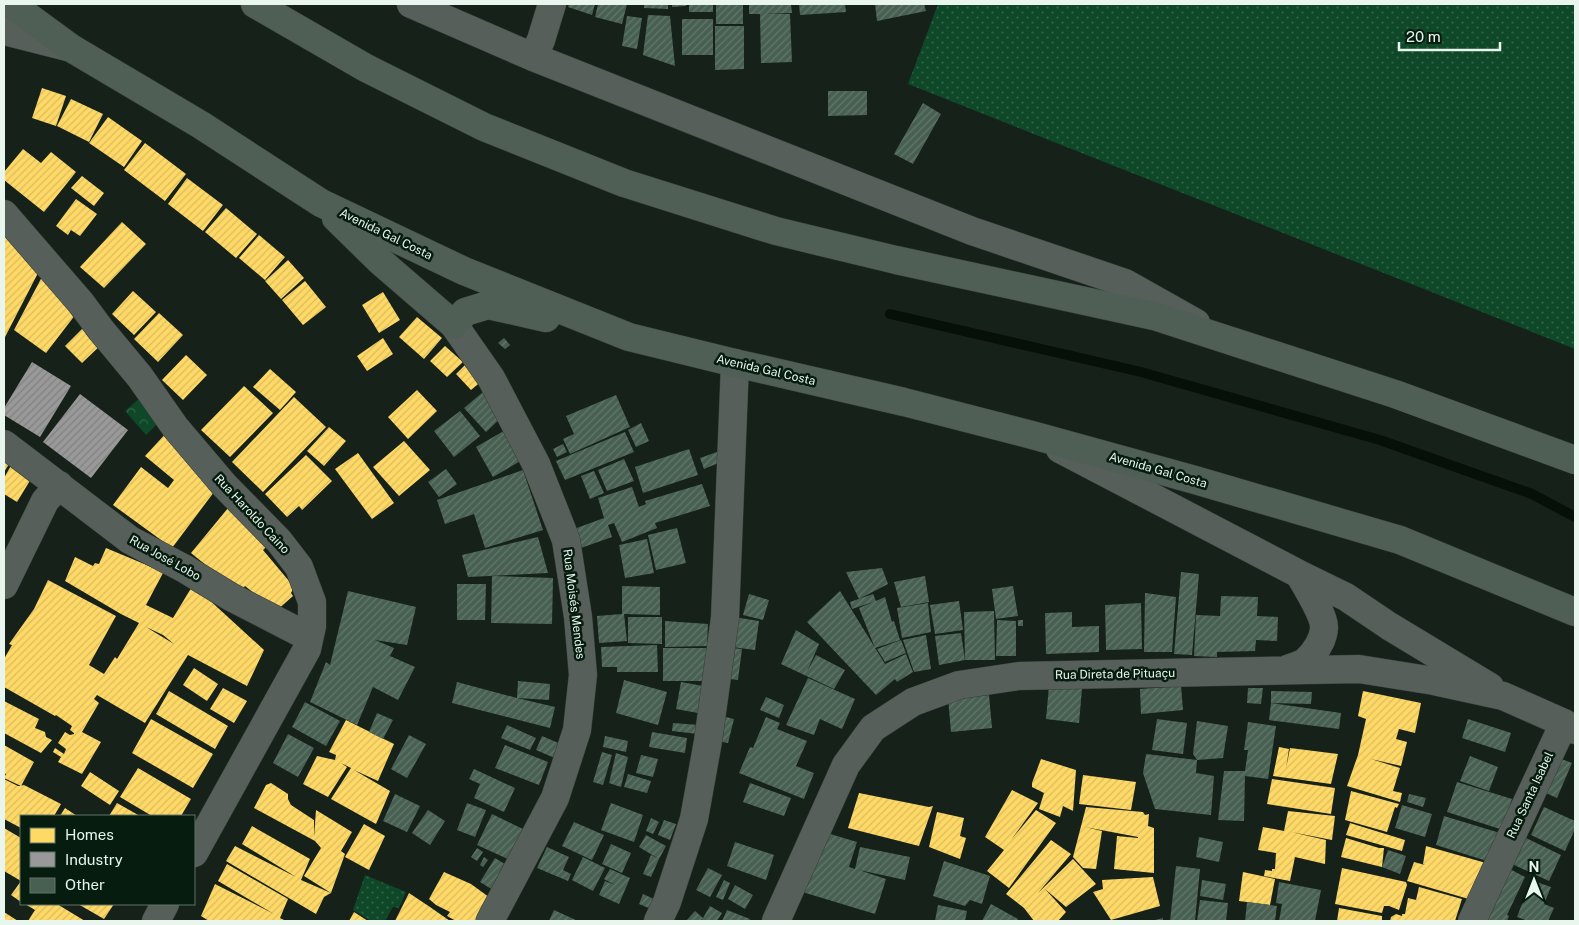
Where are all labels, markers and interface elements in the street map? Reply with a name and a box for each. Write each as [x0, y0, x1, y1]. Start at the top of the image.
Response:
scale bar [1399, 20, 1500, 52]
text: 20 m [1406, 28, 1441, 45]
street label: Avenida Gal Costa [337, 206, 435, 262]
street label: Avenida Gal Costa [715, 352, 817, 388]
street label: Avenida Gal Costa [1107, 449, 1209, 491]
street label: Rua Haroldo Caino [212, 471, 293, 557]
street label: Rua José Lobo [127, 533, 203, 583]
street label: Rua Moisés Mendes [560, 548, 588, 660]
street label: Rua Direta de Pituaçu [1055, 666, 1175, 682]
street label: Rua Santa Isabel [1504, 749, 1556, 840]
legend [20, 815, 195, 905]
text: Homes [65, 826, 114, 843]
text: Industry [65, 851, 123, 868]
north arrow [1509, 855, 1559, 905]
text: N [1529, 859, 1539, 875]
text: Other [65, 876, 105, 893]

